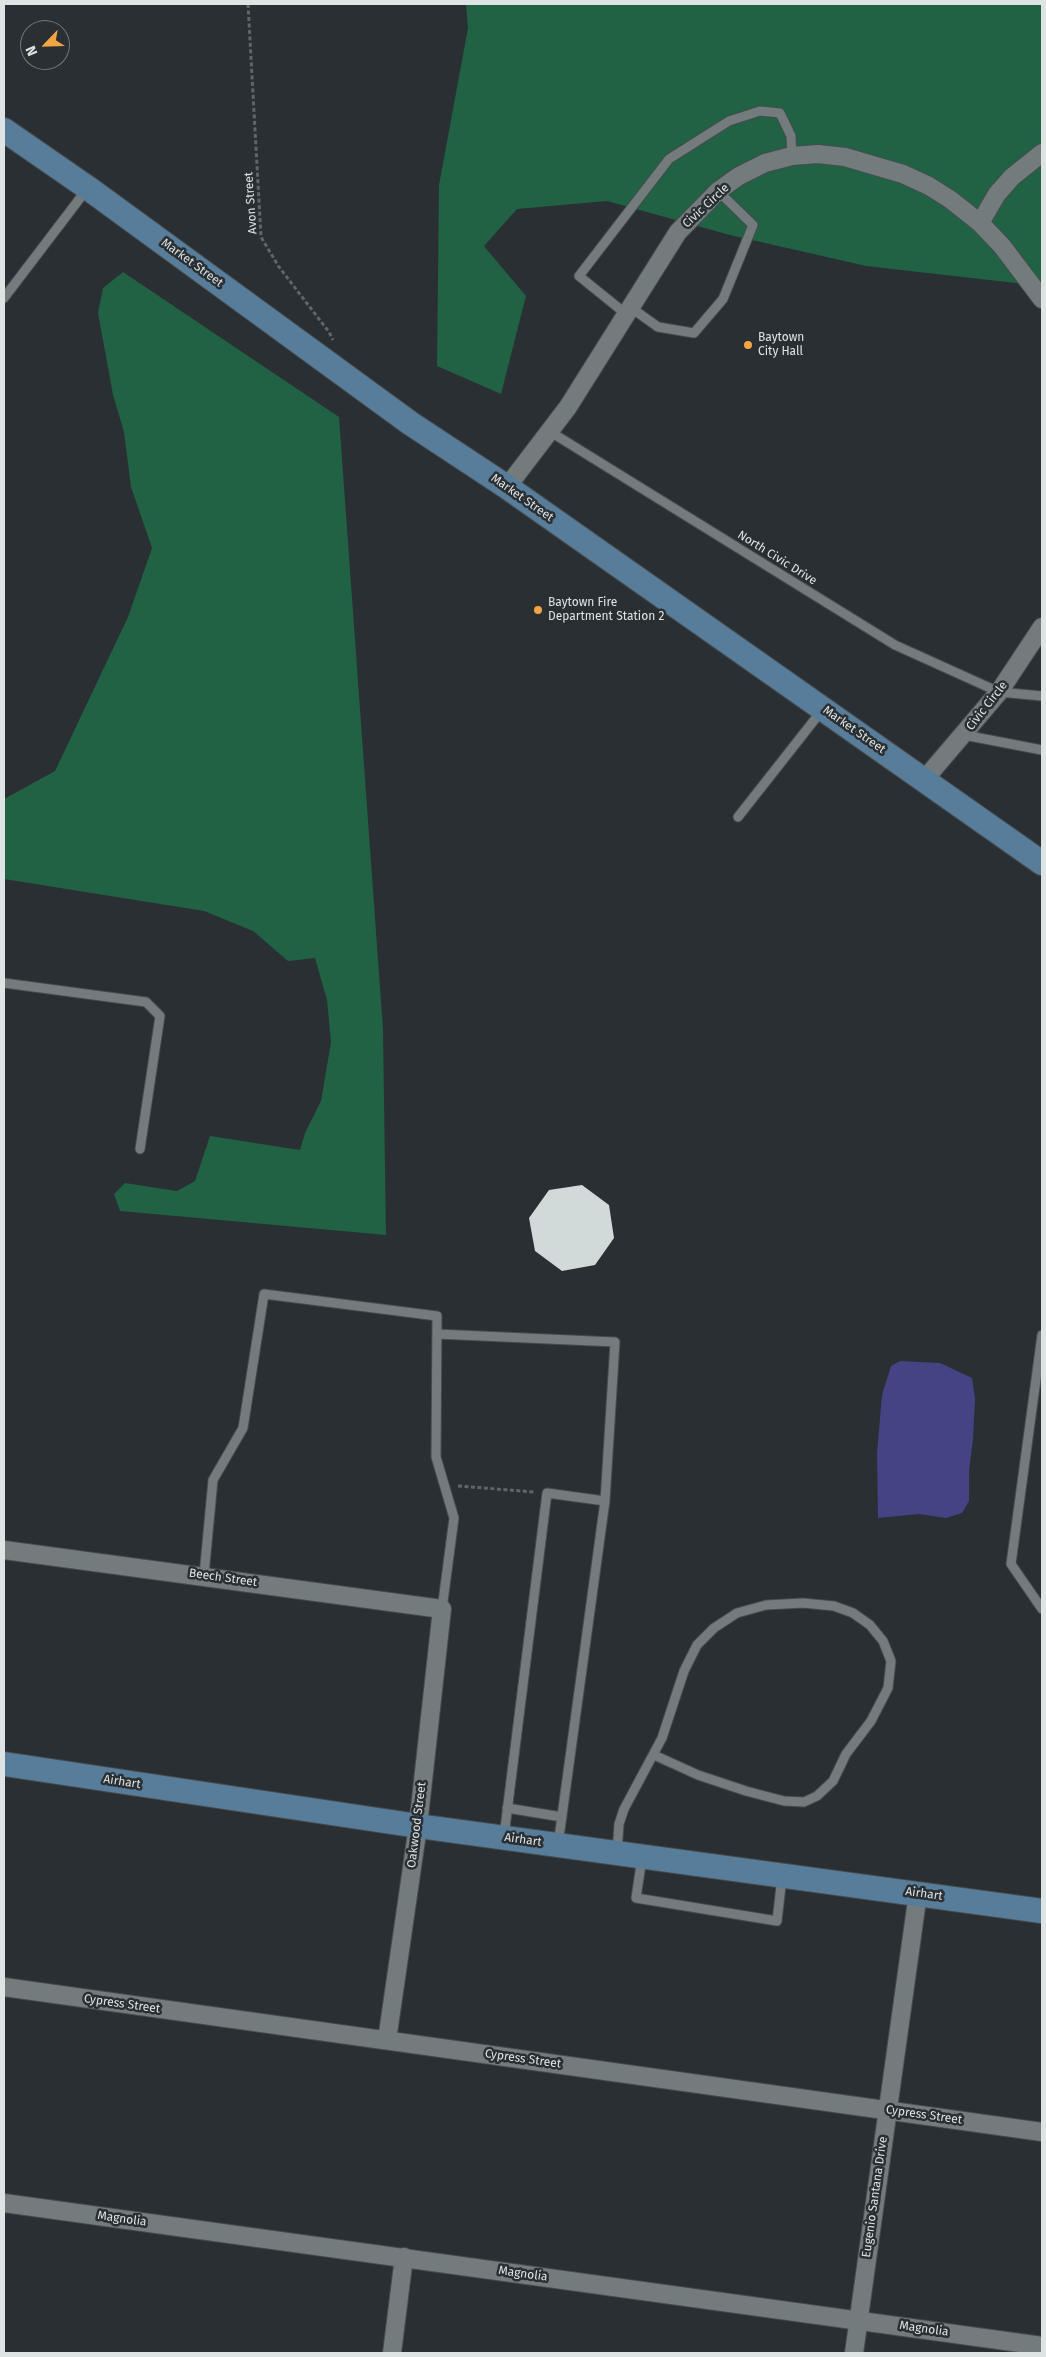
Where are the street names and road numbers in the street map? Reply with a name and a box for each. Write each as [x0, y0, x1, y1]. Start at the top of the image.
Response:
street label: Avon Street [242, 171, 260, 235]
street label: Civic Circle [680, 181, 732, 231]
street label: Market Street [158, 236, 226, 290]
street label: Market Street [488, 471, 556, 525]
street label: North Civic Drive [735, 528, 819, 588]
street label: Civic Circle [963, 679, 1011, 733]
street label: Market Street [820, 703, 888, 757]
street label: Beech Street [188, 1566, 258, 1590]
street label: Airhart [102, 1772, 142, 1792]
street label: Oakwood Street [405, 1781, 429, 1869]
street label: Airhart [503, 1830, 543, 1850]
street label: Airhart [904, 1884, 944, 1904]
street label: Cypress Street [83, 1992, 161, 2016]
street label: Cypress Street [484, 2047, 562, 2071]
street label: Cypress Street [885, 2103, 963, 2127]
street label: Eugenio Santana Drive [859, 2136, 891, 2258]
street label: Magnolia [97, 2208, 147, 2230]
street label: Magnolia [498, 2263, 548, 2285]
street label: Magnolia [899, 2318, 949, 2340]

